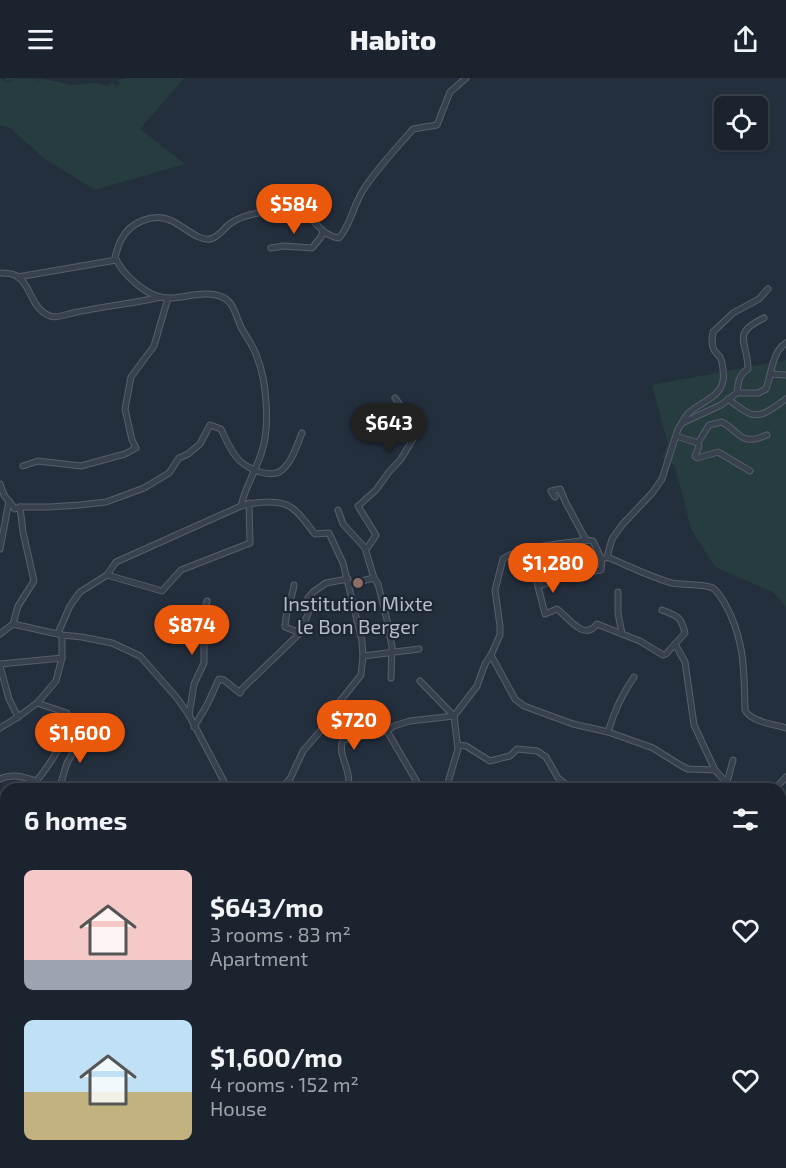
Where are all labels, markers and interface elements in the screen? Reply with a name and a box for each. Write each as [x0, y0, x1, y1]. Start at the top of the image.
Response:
icon: menu [24, 23, 57, 56]
text: Habito [350, 23, 436, 55]
icon: share [729, 23, 762, 56]
map controls [714, 96, 768, 150]
button: locate [714, 96, 768, 150]
pin: $584 [258, 184, 330, 235]
text: $584 [270, 191, 318, 215]
pin: $643 [353, 403, 425, 454]
text: $643 [365, 410, 413, 434]
pin: $1,280 [504, 543, 602, 594]
text: $1,280 [522, 550, 584, 574]
marker: Institution Mixte le Bon Berger [351, 576, 365, 590]
place label: Institution Mixte le Bon Berger [283, 591, 433, 638]
pin: $874 [156, 605, 228, 656]
text: $874 [168, 612, 216, 636]
pin: $720 [318, 700, 390, 751]
text: $720 [331, 707, 377, 731]
pin: $1,600 [31, 713, 129, 764]
text: $1,600 [49, 720, 111, 744]
icon: filters [729, 803, 762, 836]
text: 6 homes [24, 804, 127, 835]
text: $643/mo [210, 891, 324, 922]
icon: home [72, 894, 144, 966]
icon: heart [729, 914, 762, 947]
text: 3 rooms · 83 m² [210, 922, 351, 946]
text: Apartment [210, 946, 308, 970]
text: $1,600/mo [210, 1041, 343, 1072]
icon: home [72, 1044, 144, 1116]
icon: heart [729, 1064, 762, 1097]
text: 4 rooms · 152 m² [210, 1072, 359, 1096]
text: House [210, 1096, 267, 1120]

